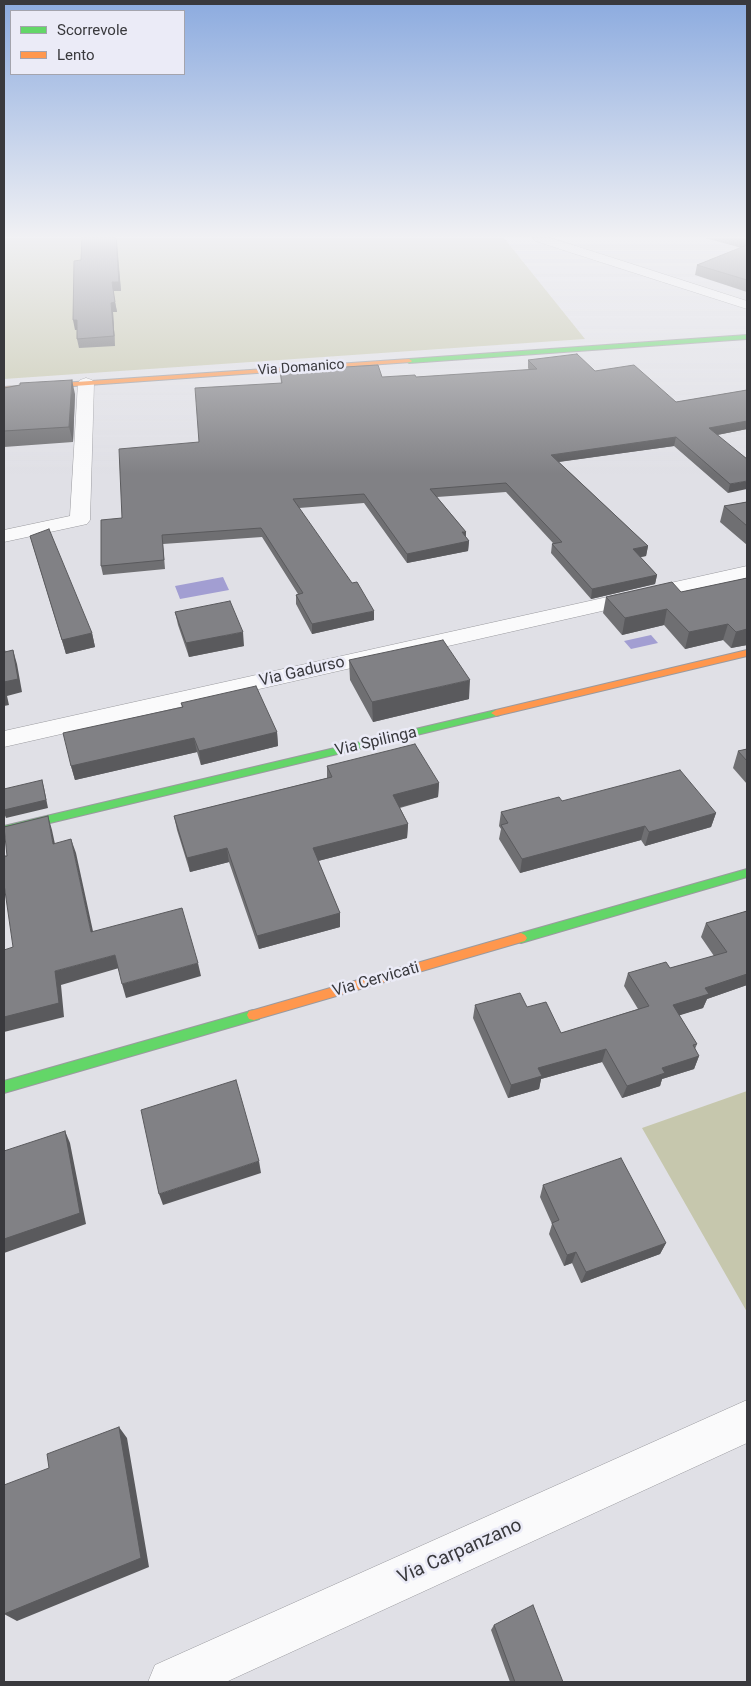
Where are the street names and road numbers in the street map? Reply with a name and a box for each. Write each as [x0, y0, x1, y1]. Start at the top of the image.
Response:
street label: Via Domanico [257, 357, 345, 379]
street label: Via Gadurso [257, 653, 347, 691]
street label: Via Spilinga [333, 723, 419, 761]
street label: Via Cervicati [331, 958, 421, 1002]
street label: Via Carpanzano [394, 1514, 526, 1590]

